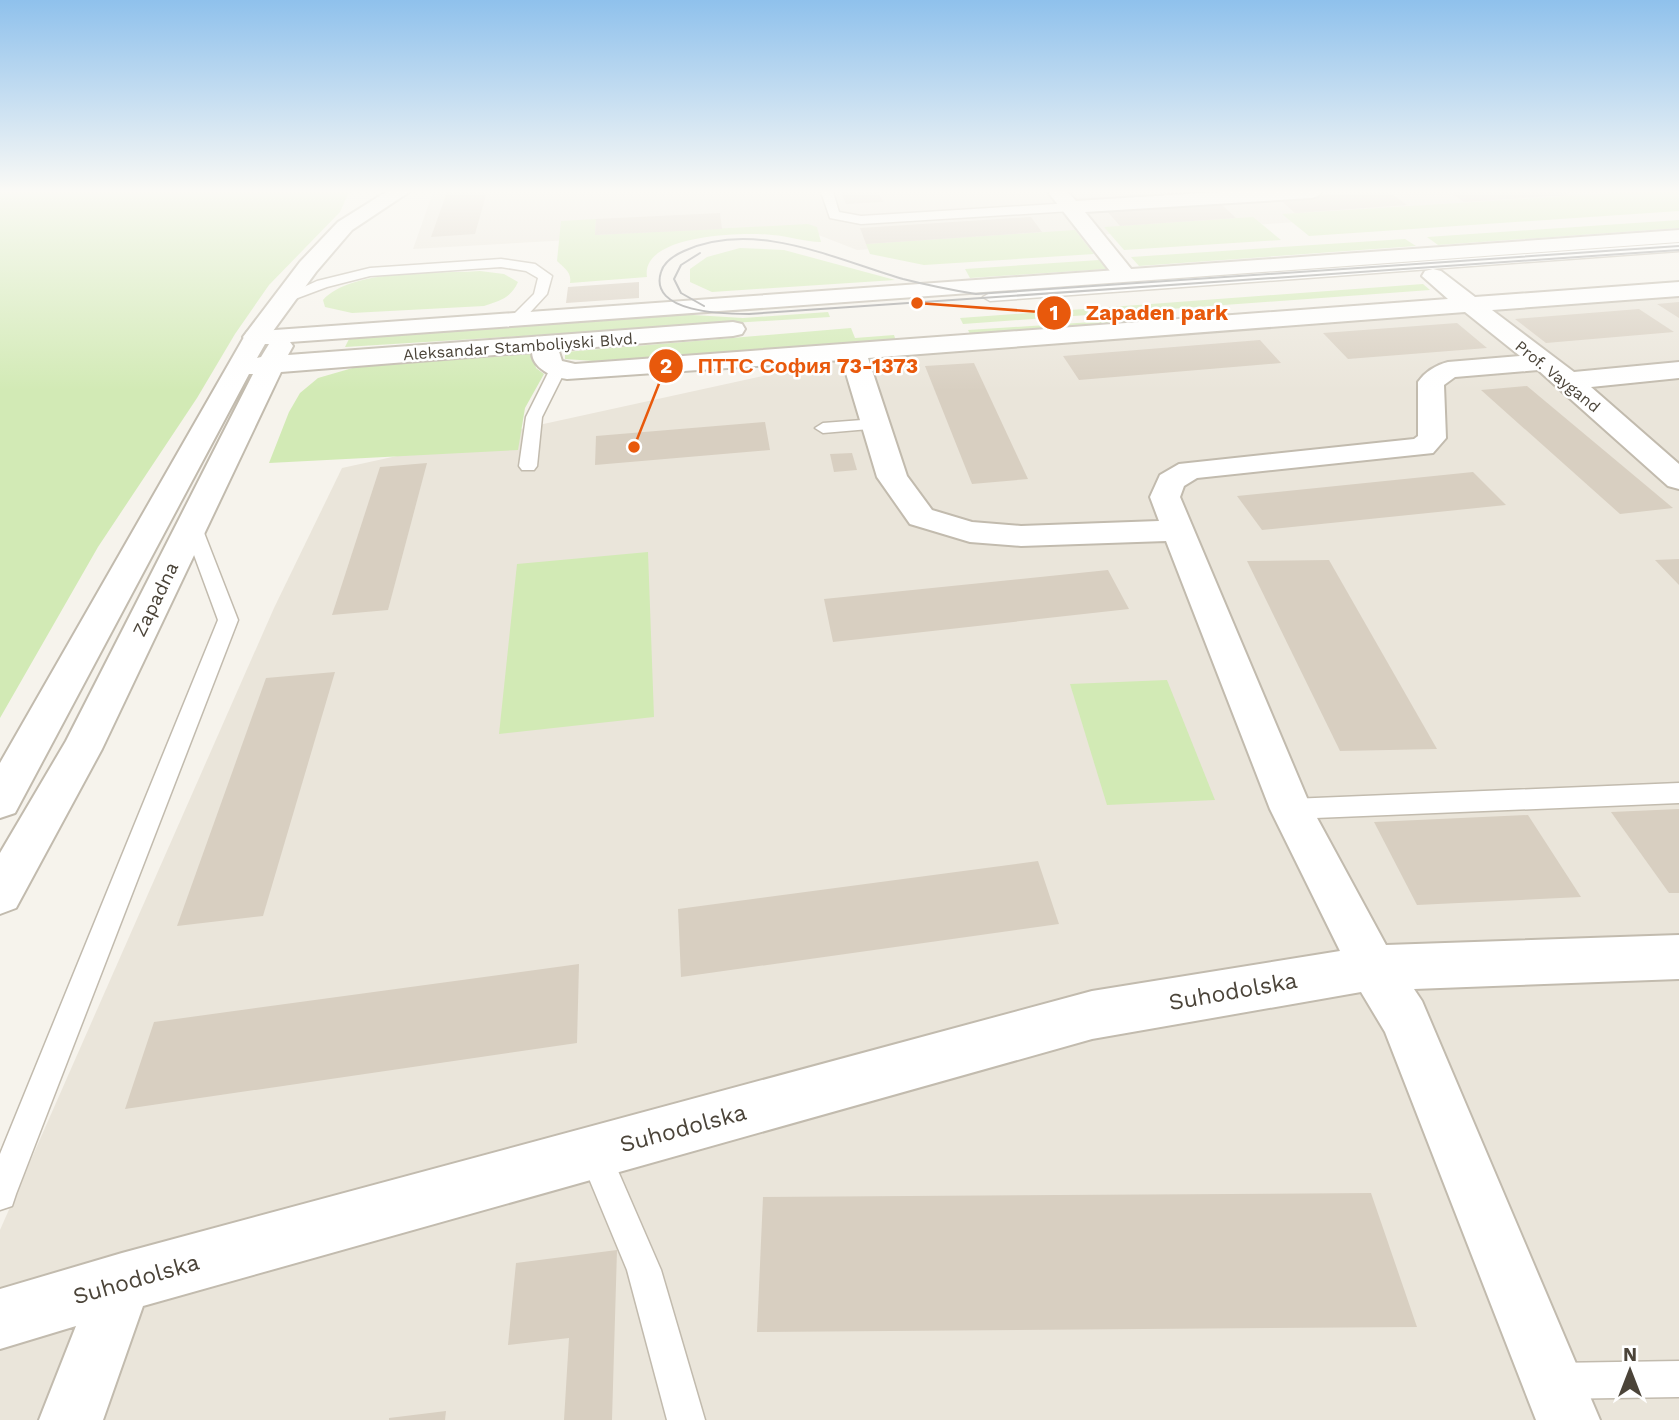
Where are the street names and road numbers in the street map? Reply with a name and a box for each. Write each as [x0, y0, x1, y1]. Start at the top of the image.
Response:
street label: Aleksandar Stamboliyski Blvd. [402, 329, 638, 364]
street label: Prof. Vaygand [1511, 336, 1604, 416]
street label: Zapadna [128, 558, 183, 640]
street label: Suhodolska [1167, 967, 1299, 1016]
street label: Suhodolska [617, 1099, 749, 1158]
street label: Suhodolska [70, 1249, 202, 1310]

